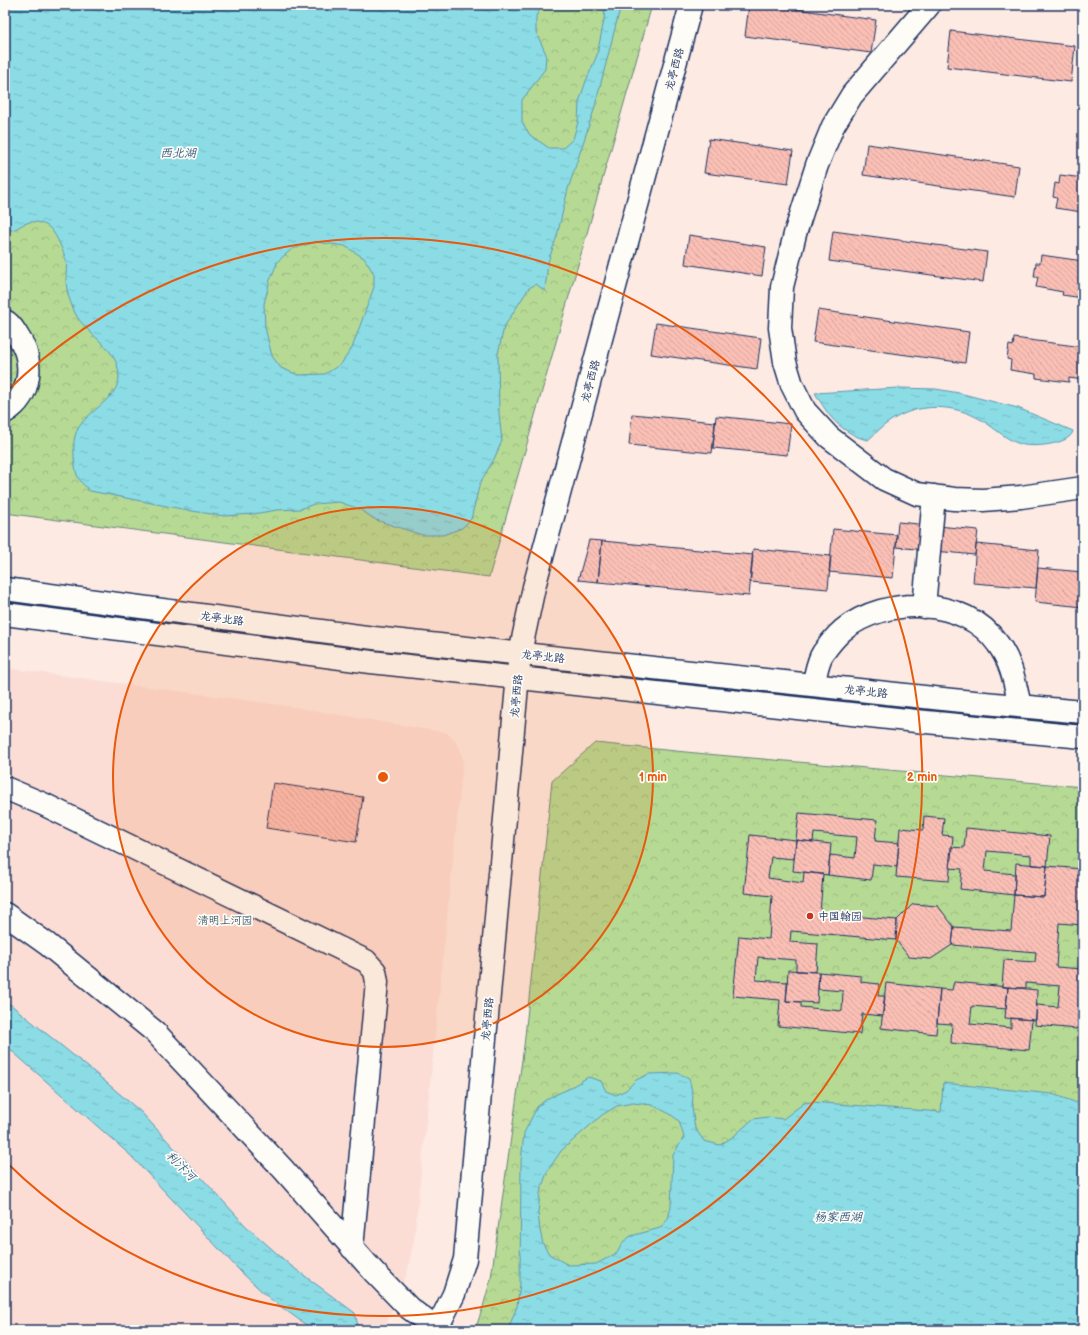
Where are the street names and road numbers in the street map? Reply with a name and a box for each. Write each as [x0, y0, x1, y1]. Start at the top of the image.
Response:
street label: 龙亭西路 [663, 46, 686, 92]
street label: 龙亭西路 [579, 358, 602, 404]
street label: 龙亭北路 [199, 609, 245, 628]
street label: 龙亭北路 [520, 648, 566, 665]
street label: 龙亭西路 [508, 674, 525, 719]
street label: 龙亭北路 [843, 683, 889, 700]
street label: 龙亭西路 [479, 997, 496, 1042]

